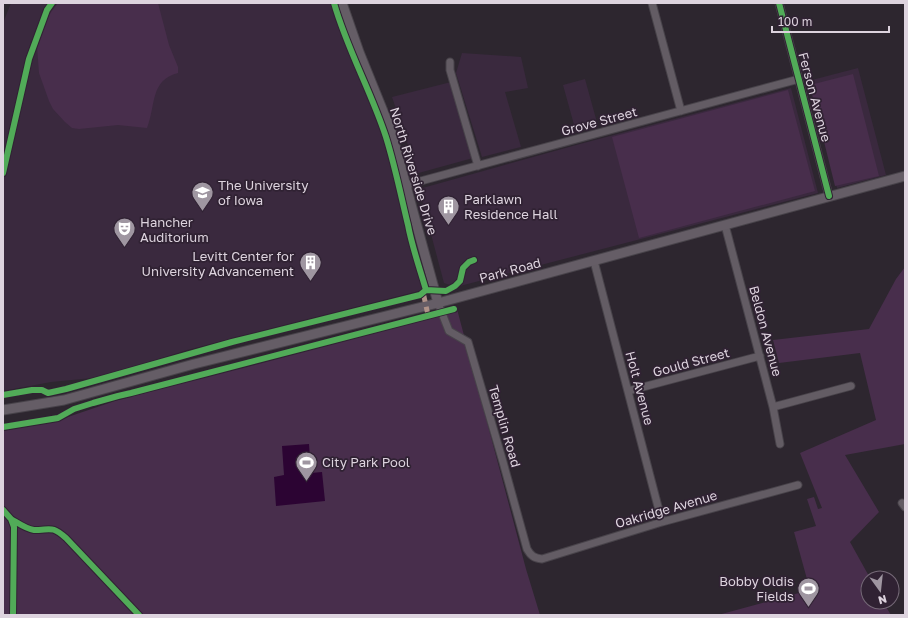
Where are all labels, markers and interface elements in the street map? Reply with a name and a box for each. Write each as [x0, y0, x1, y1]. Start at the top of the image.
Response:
scale bar [772, 8, 889, 34]
text: 100 m [778, 14, 812, 29]
street label: Ferson Avenue [795, 50, 835, 144]
street label: Grove Street [559, 103, 639, 139]
street label: North Riverside Drive [387, 105, 441, 237]
place label: The University of Iowa [218, 177, 309, 208]
school or university icon: The University of Iowa [190, 179, 216, 212]
place label: Parklawn Residence Hall [464, 191, 558, 222]
building icon: Parklawn Residence Hall [435, 193, 461, 226]
place label: Hancher Auditorium [140, 214, 209, 245]
theatre icon: Hancher Auditorium [111, 216, 137, 249]
place label: Levitt Center for University Advancement [141, 248, 294, 279]
building icon: Levitt Center for University Advancement [297, 250, 323, 283]
street label: Park Road [477, 254, 543, 286]
street label: Beldon Avenue [746, 284, 786, 378]
street label: Gould Street [651, 344, 731, 380]
street label: Holt Avenue [622, 349, 658, 427]
street label: Templin Road [486, 383, 524, 469]
sports icon: City Park Pool [294, 449, 320, 482]
place label: City Park Pool [322, 454, 410, 470]
street label: Oakridge Avenue [613, 487, 719, 531]
north arrow [860, 570, 900, 610]
place label: Bobby Oldis Fields [719, 573, 794, 604]
sports icon: Bobby Oldis Fields [796, 575, 822, 608]
text: N [877, 593, 888, 608]

